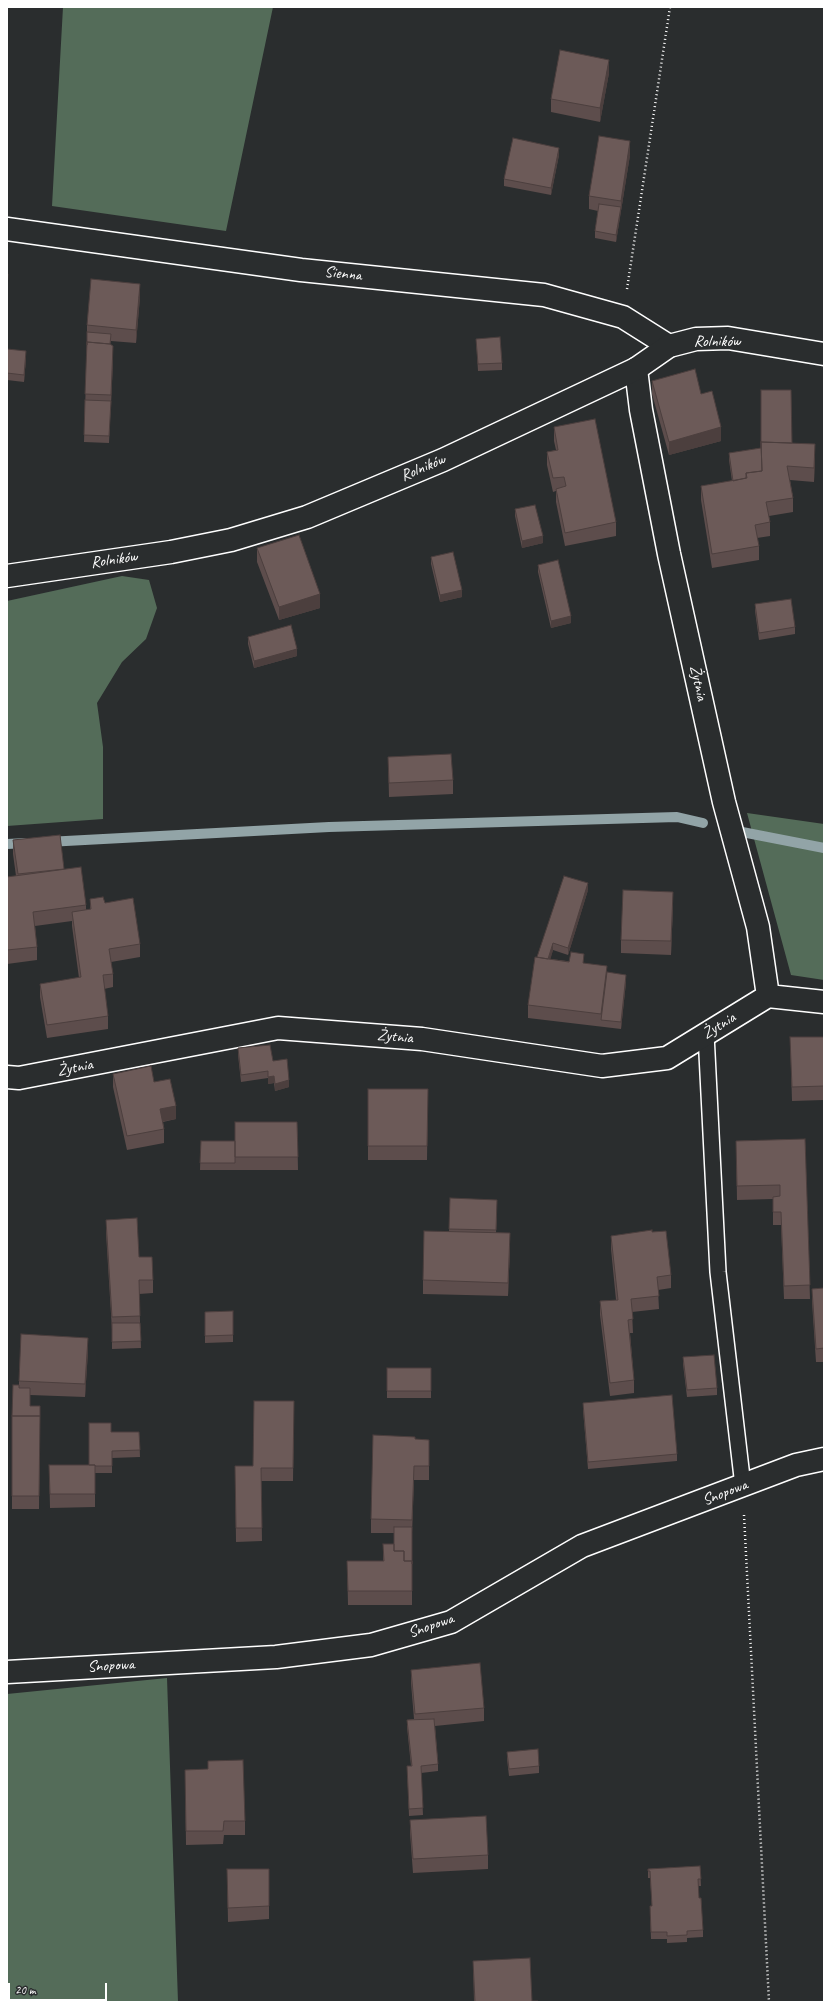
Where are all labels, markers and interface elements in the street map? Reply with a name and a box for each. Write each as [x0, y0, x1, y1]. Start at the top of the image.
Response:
street label: Sienna [323, 263, 363, 285]
street label: Rolników [694, 332, 740, 352]
street label: Rolników [398, 450, 448, 486]
street label: Rolników [90, 547, 138, 573]
street label: Żytnia [685, 664, 711, 702]
street label: Żytnia [699, 1008, 739, 1044]
street label: Żytnia [376, 1026, 414, 1048]
street label: Żytnia [56, 1055, 94, 1081]
street label: Snopowa [700, 1476, 750, 1510]
street label: Snopowa [406, 1609, 456, 1643]
street label: Snopowa [87, 1655, 135, 1677]
scale bar [10, 1975, 109, 2001]
text: 20 m [15, 1982, 35, 1998]

